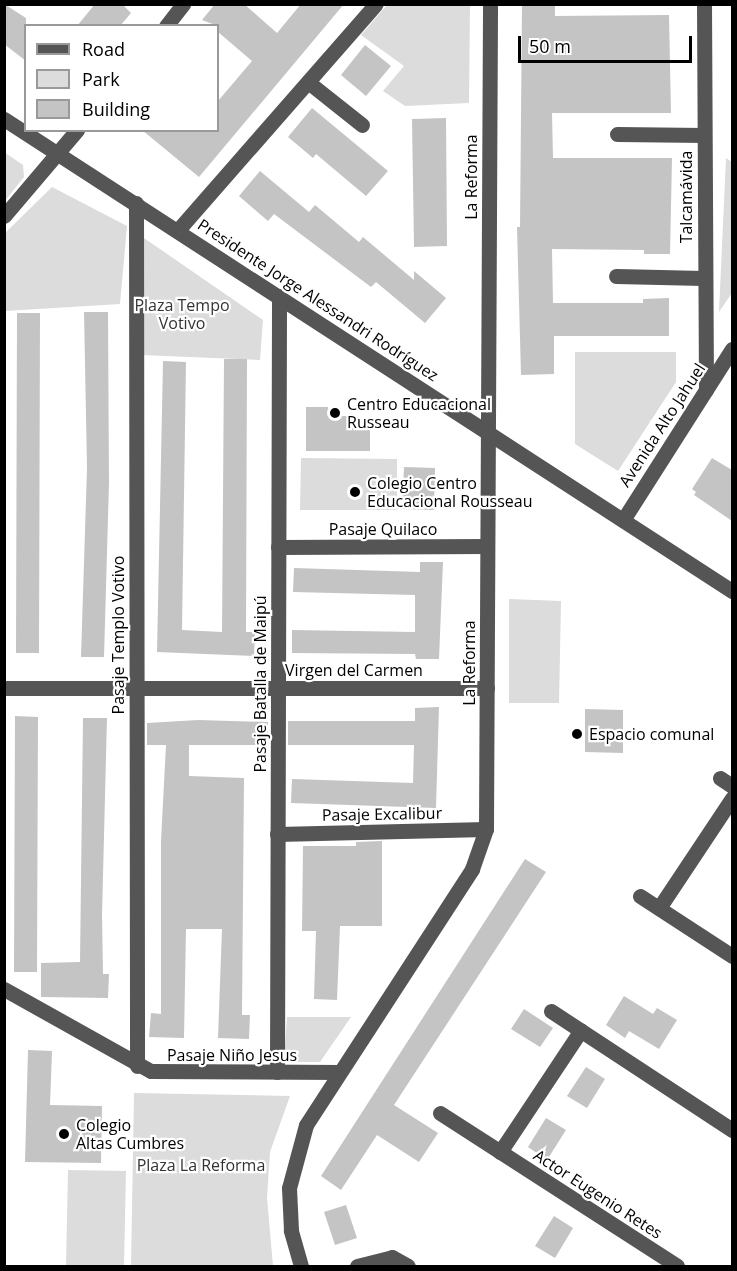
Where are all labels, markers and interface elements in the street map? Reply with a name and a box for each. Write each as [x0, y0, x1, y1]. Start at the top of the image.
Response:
legend [24, 24, 219, 132]
scale bar [521, 24, 695, 62]
text: 50 m [529, 34, 571, 58]
text: Road [82, 37, 125, 61]
text: Park [82, 67, 120, 91]
text: Building [82, 97, 150, 121]
street label: La Reforma [461, 134, 481, 220]
street label: Talcamávida [676, 151, 696, 243]
street label: Presidente Jorge Alessandri Rodríguez [194, 215, 442, 385]
park label: Plaza Tempo Votivo [134, 295, 230, 333]
street label: Avenida Alto Jahuel [615, 360, 709, 490]
place label: Centro Educacional Russeau [347, 394, 491, 432]
marker: Centro Educacional Russeau [328, 406, 342, 420]
place label: Colegio Centro Educacional Rousseau [367, 473, 533, 511]
marker: Colegio Centro Educacional Rousseau [348, 485, 362, 499]
street label: Pasaje Quilaco [329, 519, 437, 539]
street label: Pasaje Templo Votivo [108, 556, 128, 714]
street label: Pasaje Batalla de Maipú [250, 595, 270, 773]
street label: La Reforma [459, 620, 479, 706]
street label: Virgen del Carmen [285, 660, 423, 680]
place label: Espacio comunal [589, 724, 714, 744]
marker: Espacio comunal [570, 727, 584, 741]
street label: Pasaje Excalibur [322, 803, 442, 825]
street label: Pasaje Niño Jesus [167, 1045, 297, 1065]
place label: Colegio Altas Cumbres [76, 1115, 184, 1153]
marker: Colegio Altas Cumbres [57, 1127, 71, 1141]
street label: Actor Eugenio Retes [530, 1145, 666, 1243]
park label: Plaza La Reforma [137, 1155, 265, 1175]

